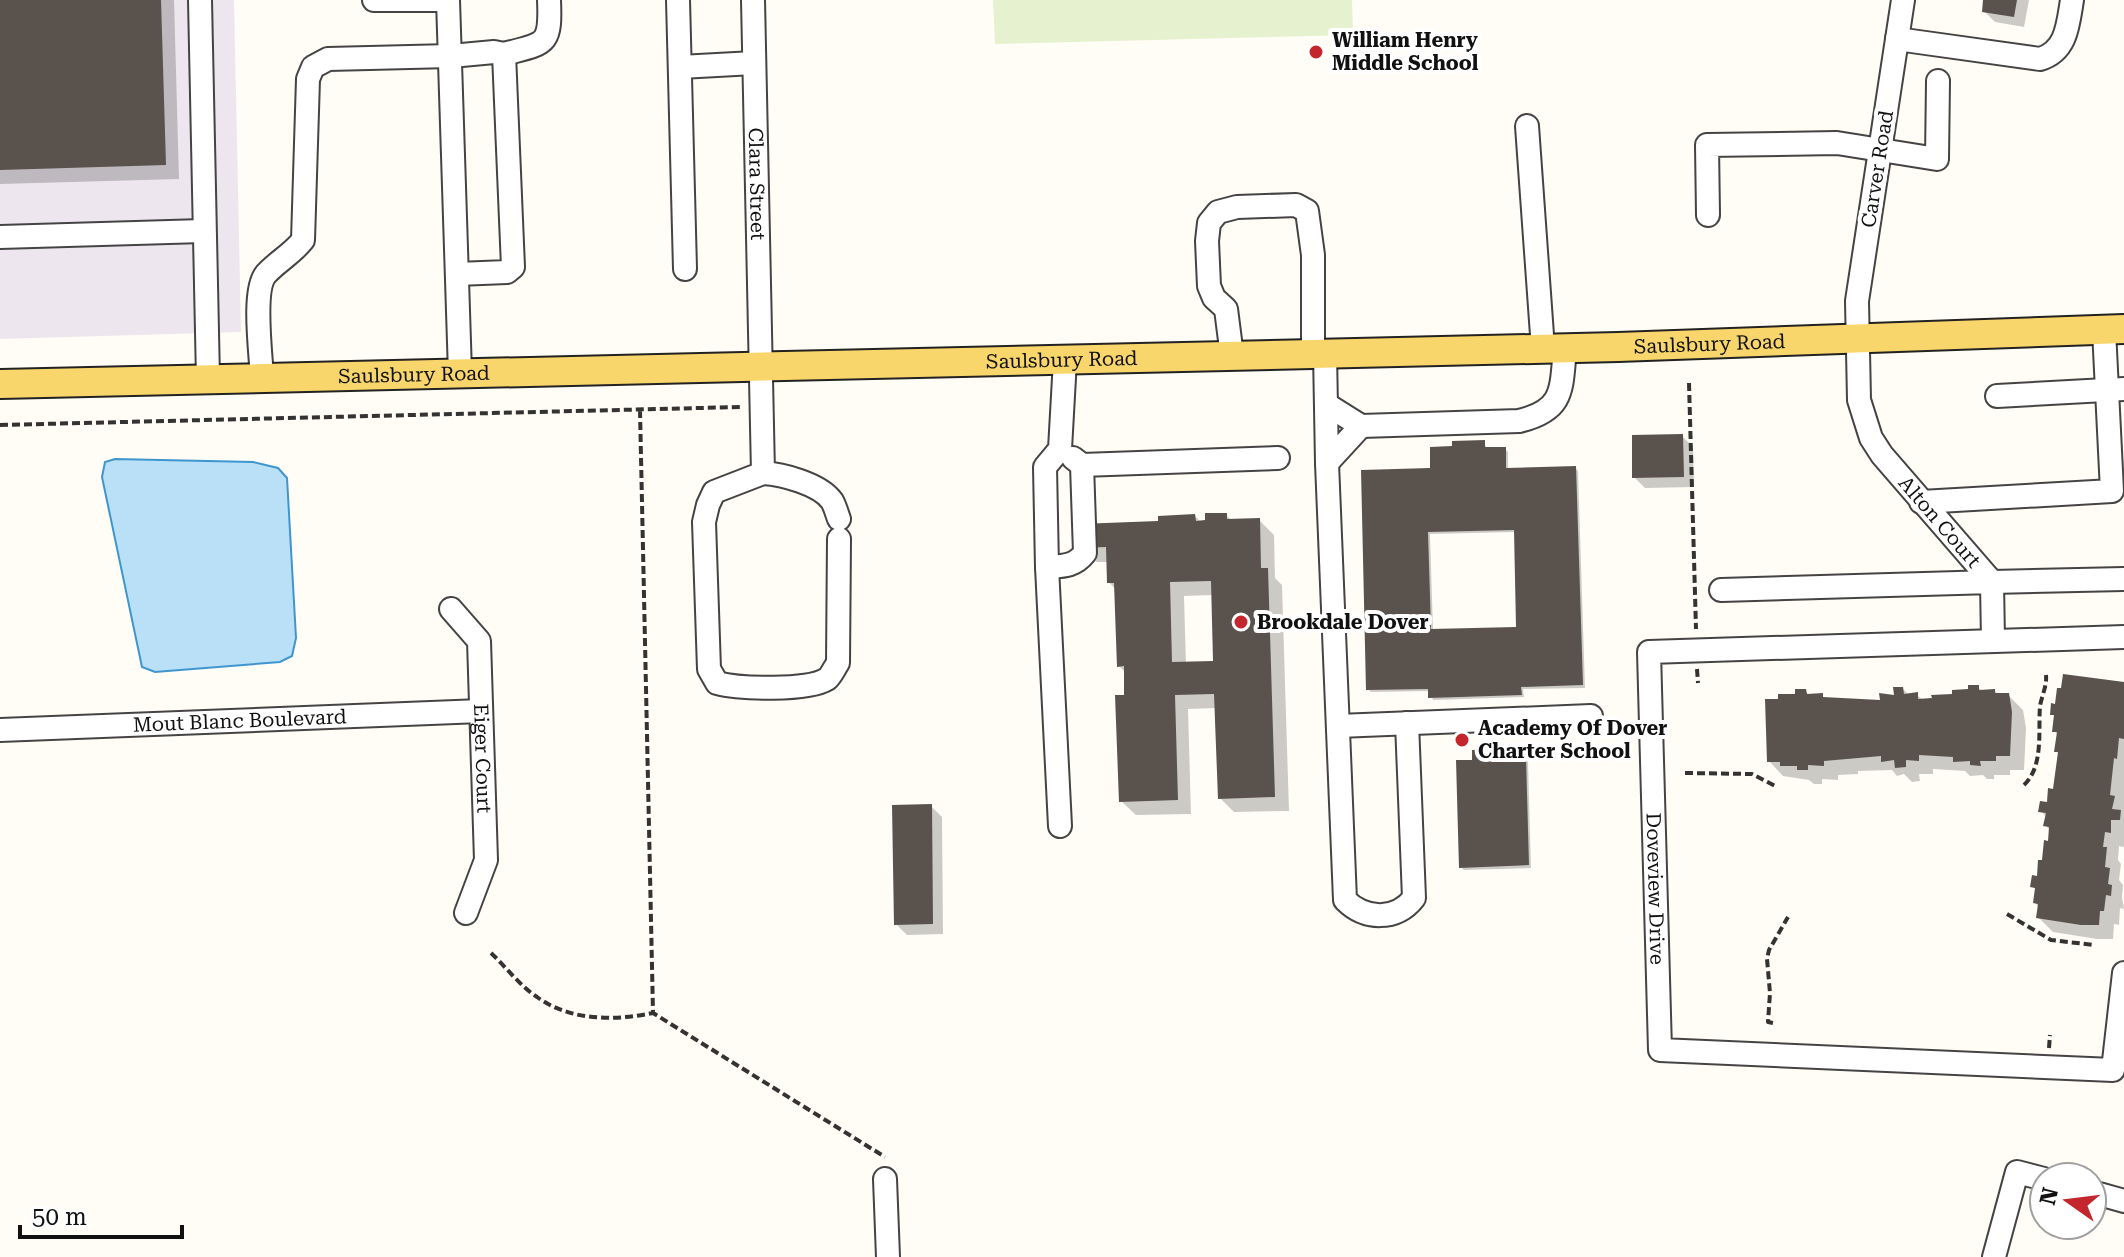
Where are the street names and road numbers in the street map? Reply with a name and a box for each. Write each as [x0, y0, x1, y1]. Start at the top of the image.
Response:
street label: Carver Road [1856, 108, 1898, 229]
street label: Clara Street [744, 127, 770, 241]
street label: Saulsbury Road [1633, 329, 1786, 358]
street label: Saulsbury Road [986, 346, 1138, 373]
street label: Saulsbury Road [338, 361, 490, 388]
street label: Alton Court [1894, 471, 1986, 573]
street label: Eiger Court [469, 703, 497, 814]
street label: Mout Blanc Boulevard [132, 704, 347, 737]
street label: Doveview Drive [1641, 812, 1670, 965]

